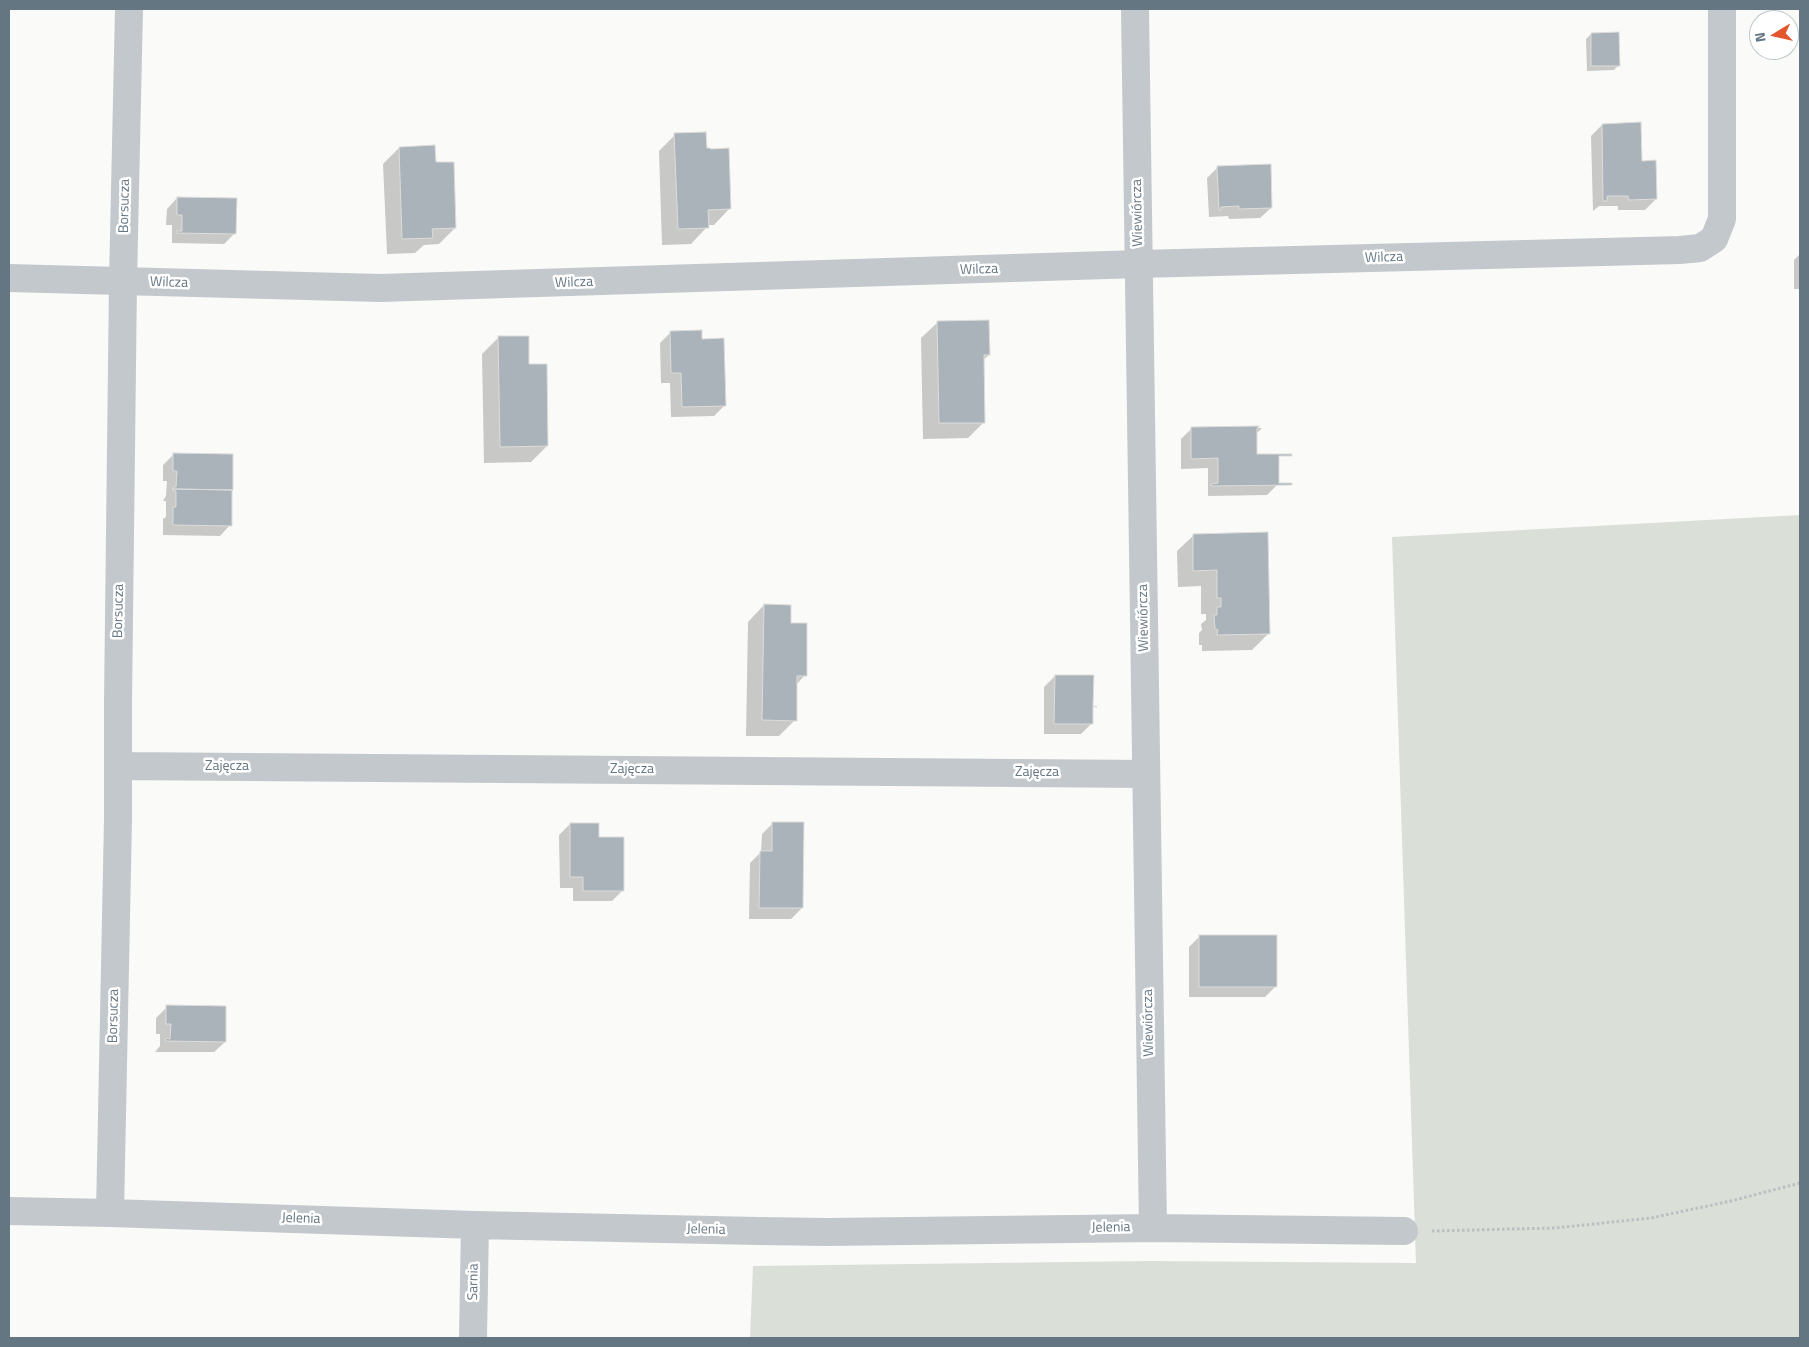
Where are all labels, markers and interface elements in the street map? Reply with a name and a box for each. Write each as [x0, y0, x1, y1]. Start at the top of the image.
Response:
north arrow [1749, 10, 1799, 60]
text: N [1749, 31, 1771, 44]
street label: Borsucza [116, 179, 134, 233]
street label: Wiewiórcza [1129, 179, 1147, 247]
street label: Wilcza [1365, 249, 1403, 267]
street label: Wilcza [960, 261, 998, 279]
street label: Wilcza [150, 274, 188, 292]
street label: Wilcza [555, 274, 593, 292]
street label: Borsucza [110, 584, 128, 638]
street label: Wiewiórcza [1135, 584, 1153, 652]
street label: Zajęcza [205, 759, 249, 775]
street label: Zajęcza [610, 762, 654, 778]
street label: Zajęcza [1015, 765, 1059, 781]
street label: Borsucza [105, 989, 123, 1043]
street label: Wiewiórcza [1140, 989, 1158, 1057]
street label: Jelenia [281, 1210, 321, 1228]
street label: Jelenia [1091, 1219, 1131, 1237]
street label: Jelenia [686, 1221, 726, 1239]
street label: Sarnia [465, 1263, 483, 1301]

